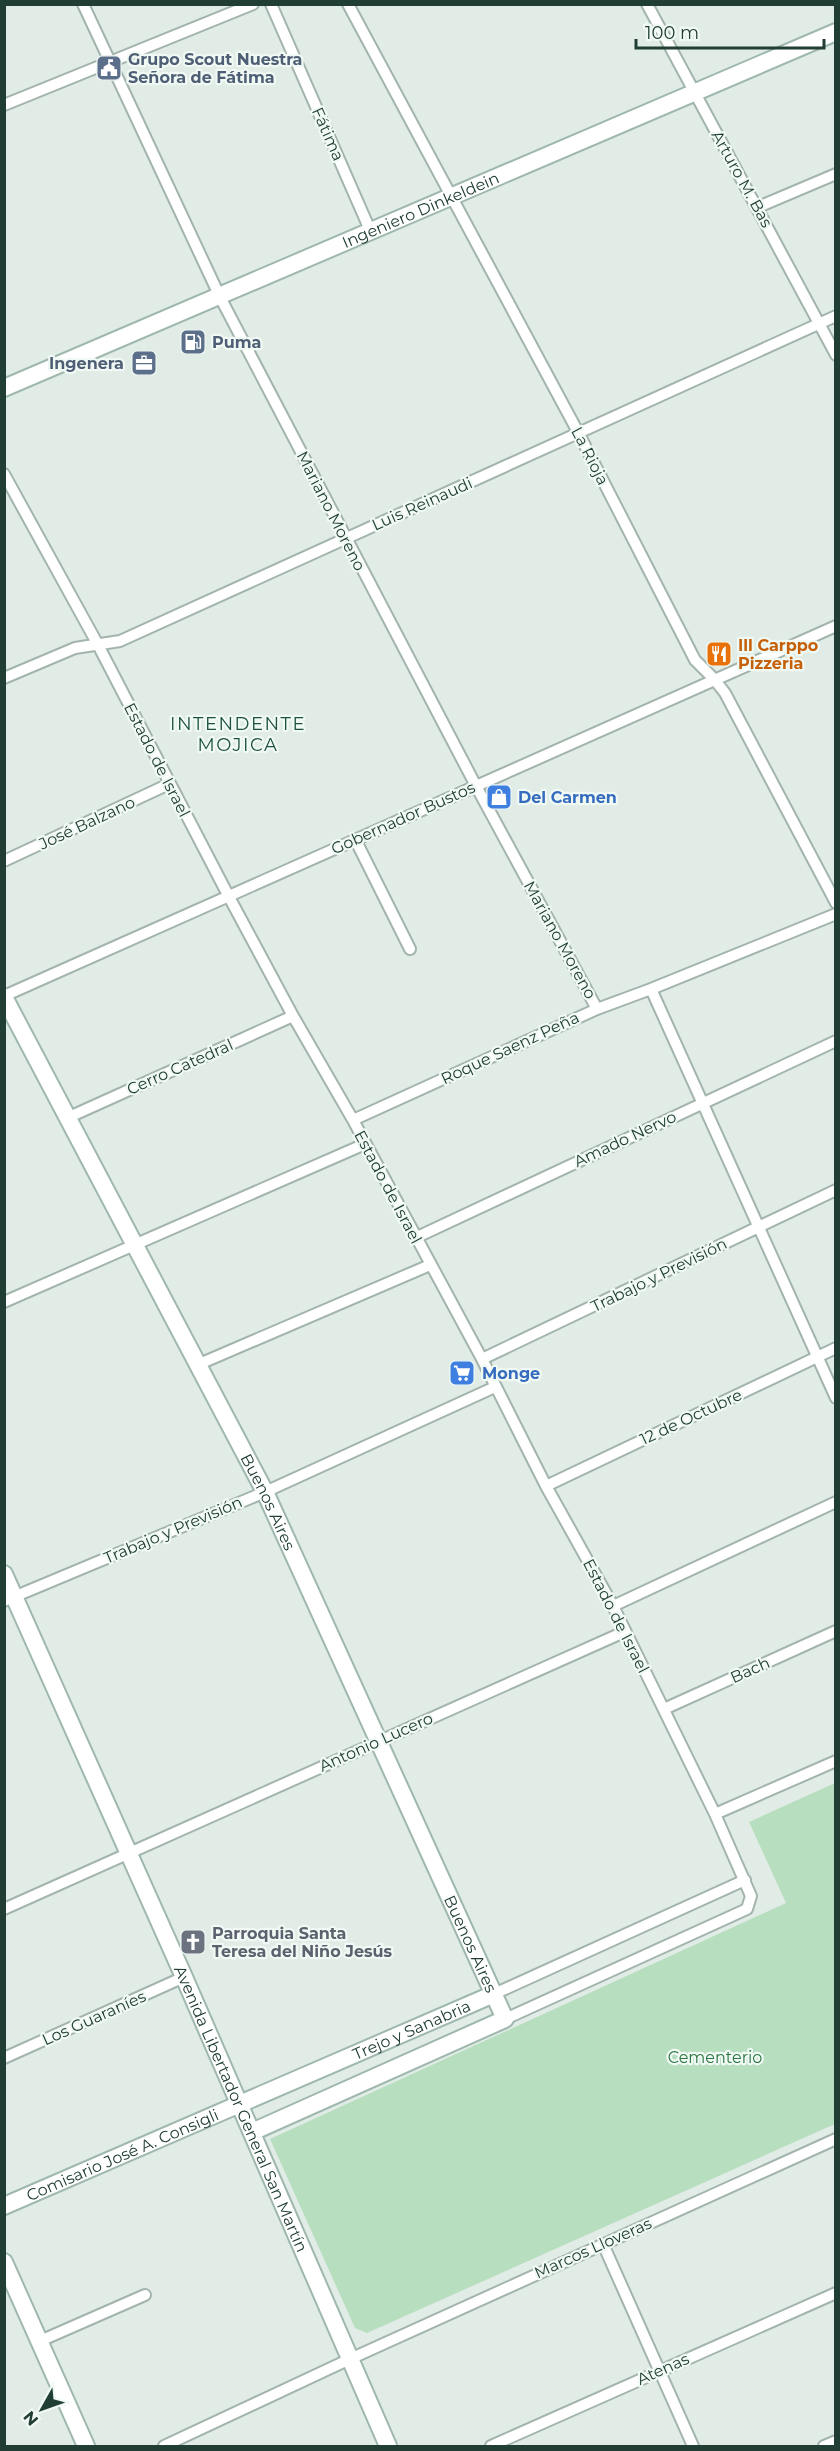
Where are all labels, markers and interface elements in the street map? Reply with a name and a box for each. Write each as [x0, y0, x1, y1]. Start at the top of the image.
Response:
scale bar [636, 12, 824, 50]
text: 100 m [645, 22, 699, 44]
place label: Grupo Scout Nuestra Señora de Fátima [128, 50, 302, 87]
public building icon: Grupo Scout Nuestra Señora de Fátima [94, 53, 124, 83]
street label: Fátima [308, 104, 348, 164]
street label: Arturo M. Bas [708, 127, 777, 231]
street label: Ingeniero Dinkeldein [339, 168, 502, 252]
fuel station icon: Puma [178, 327, 208, 357]
place label: Puma [212, 333, 261, 352]
office icon: Ingenera [129, 348, 159, 378]
place label: Ingenera [49, 354, 124, 373]
street label: La Rioja [567, 424, 613, 488]
street label: Mariano Moreno [293, 448, 369, 574]
street label: Luis Reinaudi [369, 473, 475, 535]
place label: Ill Carppo Pizzeria [738, 636, 818, 673]
restaurant icon: Ill Carppo Pizzeria [704, 639, 734, 669]
street label: Estado de Israel [120, 700, 194, 820]
district label: INTENDENTE MOJICA [170, 713, 306, 756]
street label: Gobernador Bustos [328, 778, 478, 858]
shop icon: Del Carmen [484, 782, 514, 812]
place label: Del Carmen [518, 788, 617, 807]
street label: José Balzano [35, 792, 138, 854]
street label: Mariano Moreno [520, 878, 600, 1002]
street label: Roque Saenz Peña [438, 1008, 582, 1088]
street label: Cerro Catedral [124, 1035, 236, 1099]
street label: Amado Nervo [571, 1107, 679, 1171]
street label: Estado de Israel [350, 1127, 426, 1247]
street label: Trabajo y Previsión [588, 1234, 730, 1316]
supermarket icon: Monge [447, 1358, 477, 1388]
place label: Monge [482, 1364, 540, 1383]
street label: 12 de Octubre [637, 1385, 745, 1449]
street label: Buenos Aires [237, 1450, 300, 1553]
street label: Trabajo y Previsión [101, 1492, 245, 1568]
street label: Estado de Israel [579, 1556, 653, 1676]
street label: Bach [727, 1653, 773, 1687]
street label: Antonio Lucero [316, 1708, 436, 1776]
street label: Buenos Aires [440, 1892, 501, 1996]
place label: Parroquia Santa Teresa del Niño Jesús [212, 1924, 392, 1961]
church icon: Parroquia Santa Teresa del Niño Jesús [178, 1927, 208, 1957]
street label: Avenida Libertador General San Martín [171, 1962, 312, 2255]
street label: Los Guaraníes [39, 1987, 149, 2049]
street label: Trejo y Sanabria [350, 1996, 473, 2064]
park label: Cementerio [668, 2048, 762, 2067]
street label: Comisario José A. Consigli [23, 2105, 221, 2205]
street label: Marcos Lloveras [531, 2214, 655, 2282]
street label: Atenas [634, 2349, 692, 2389]
north arrow [12, 2379, 72, 2439]
text: N [19, 2407, 42, 2429]

